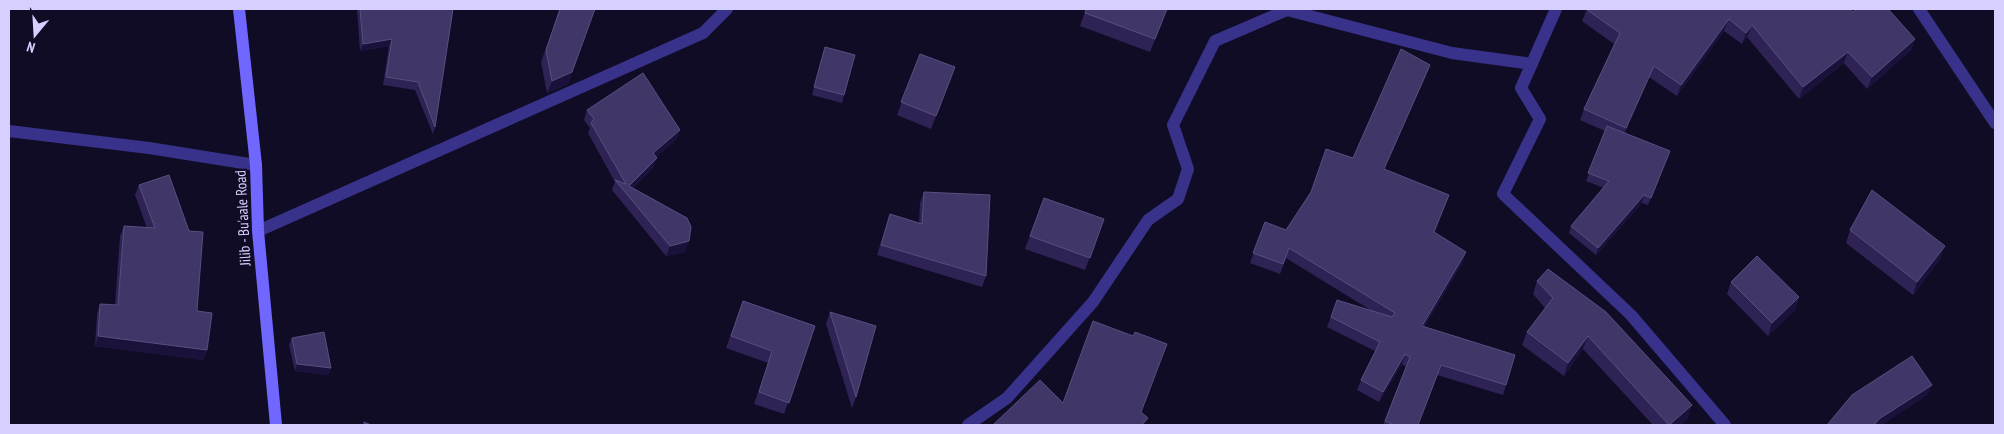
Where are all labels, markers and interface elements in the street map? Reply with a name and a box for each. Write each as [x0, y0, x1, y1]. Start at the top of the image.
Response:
north arrow [10, 10, 60, 60]
text: N [25, 38, 37, 57]
street label: Jilib - Bu'aale Road [231, 170, 255, 267]

